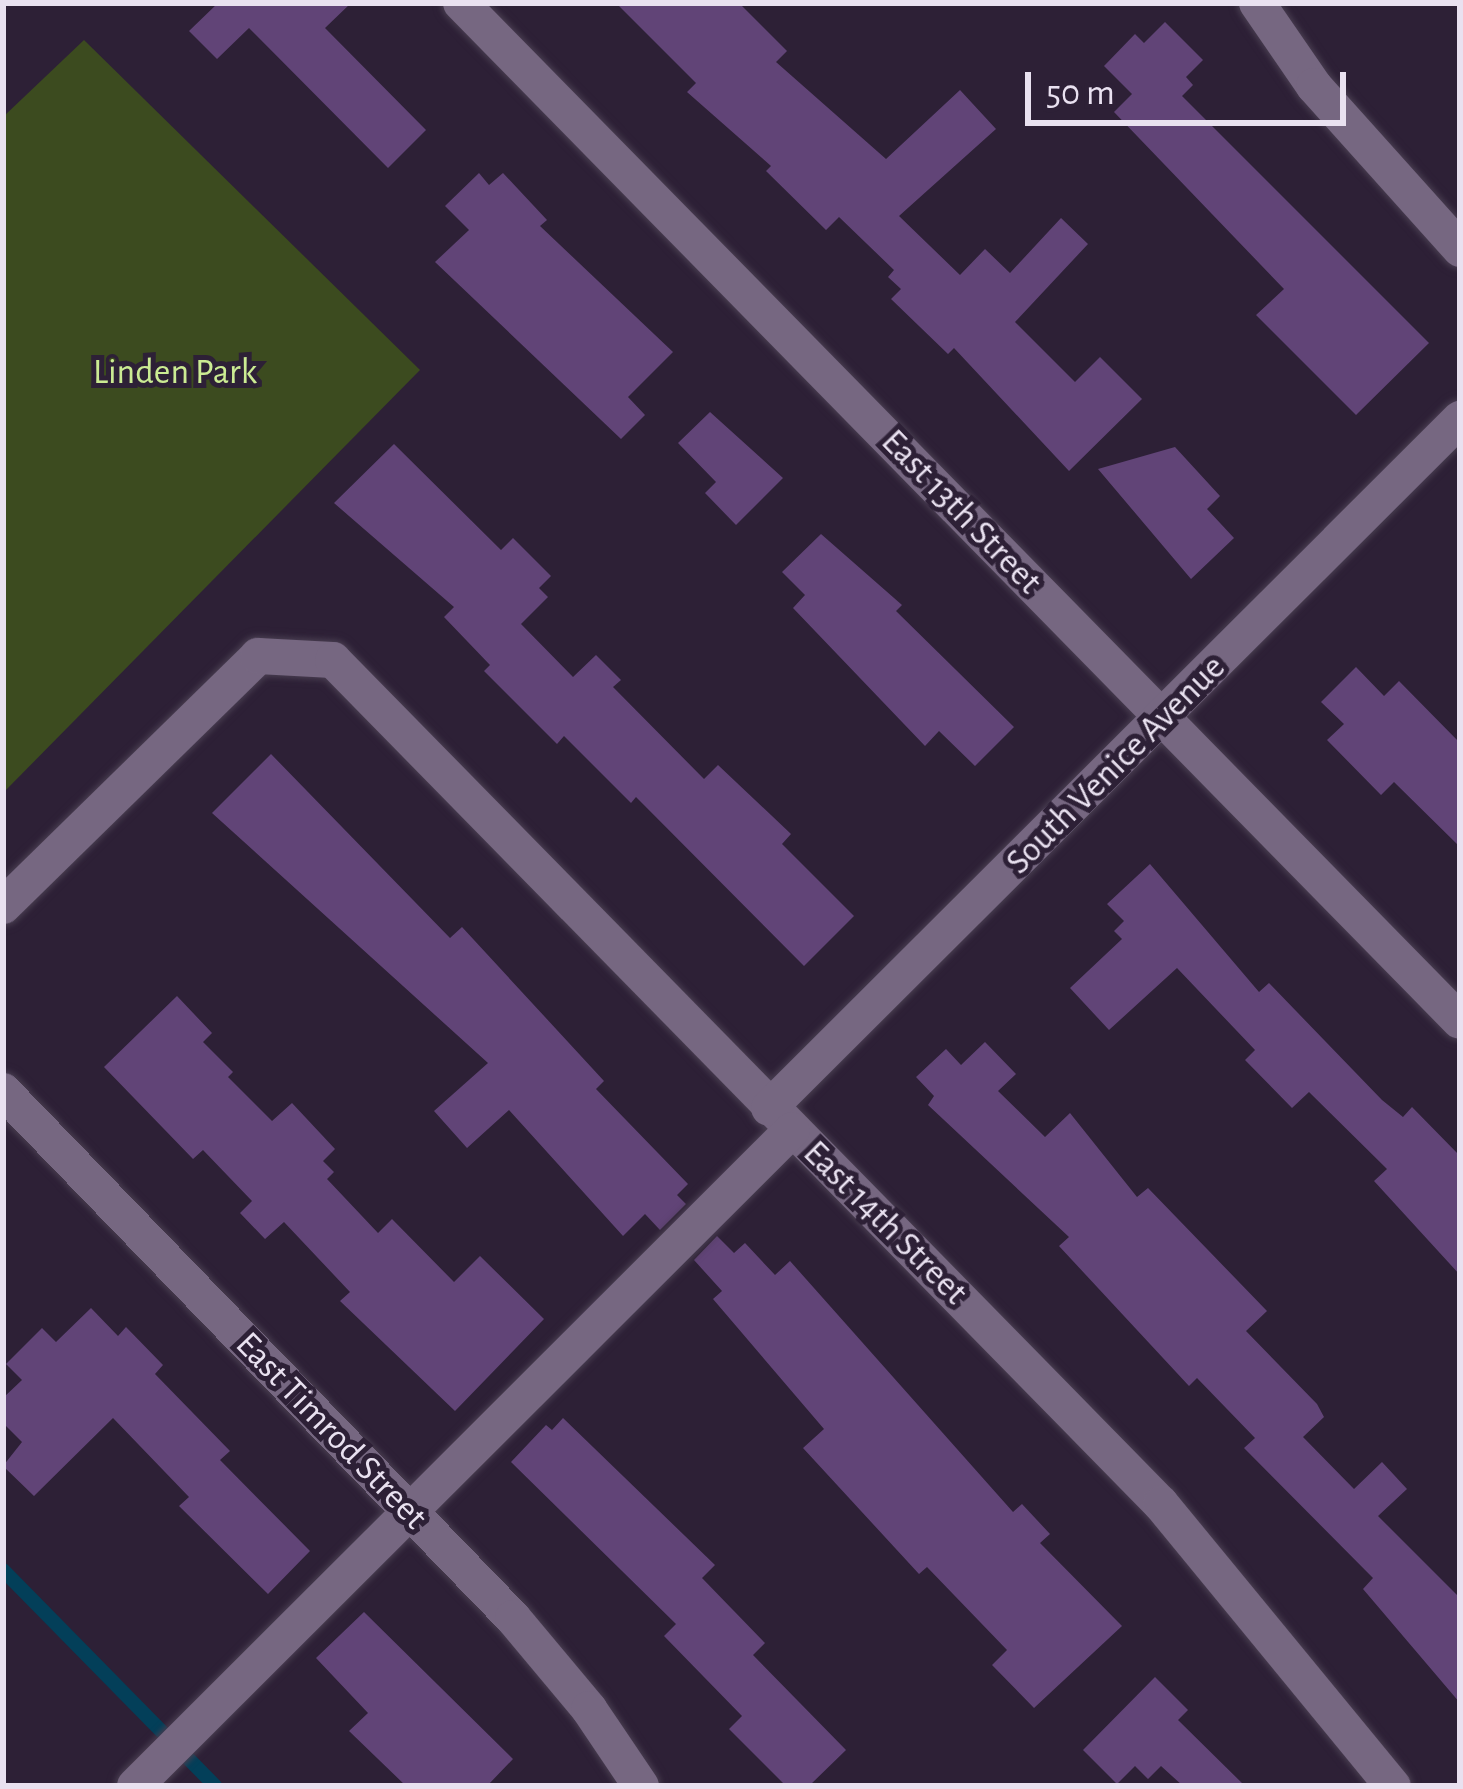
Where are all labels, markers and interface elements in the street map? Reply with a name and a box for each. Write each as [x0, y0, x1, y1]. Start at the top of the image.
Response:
scale bar [1031, 48, 1352, 122]
text: 50 m [1046, 75, 1115, 111]
park label: Linden Park [93, 351, 257, 395]
street label: East 13th Street [872, 421, 1050, 603]
street label: South Venice Avenue [997, 646, 1235, 884]
street label: East 14th Street [794, 1132, 976, 1314]
street label: East Timrod Street [226, 1323, 436, 1539]

